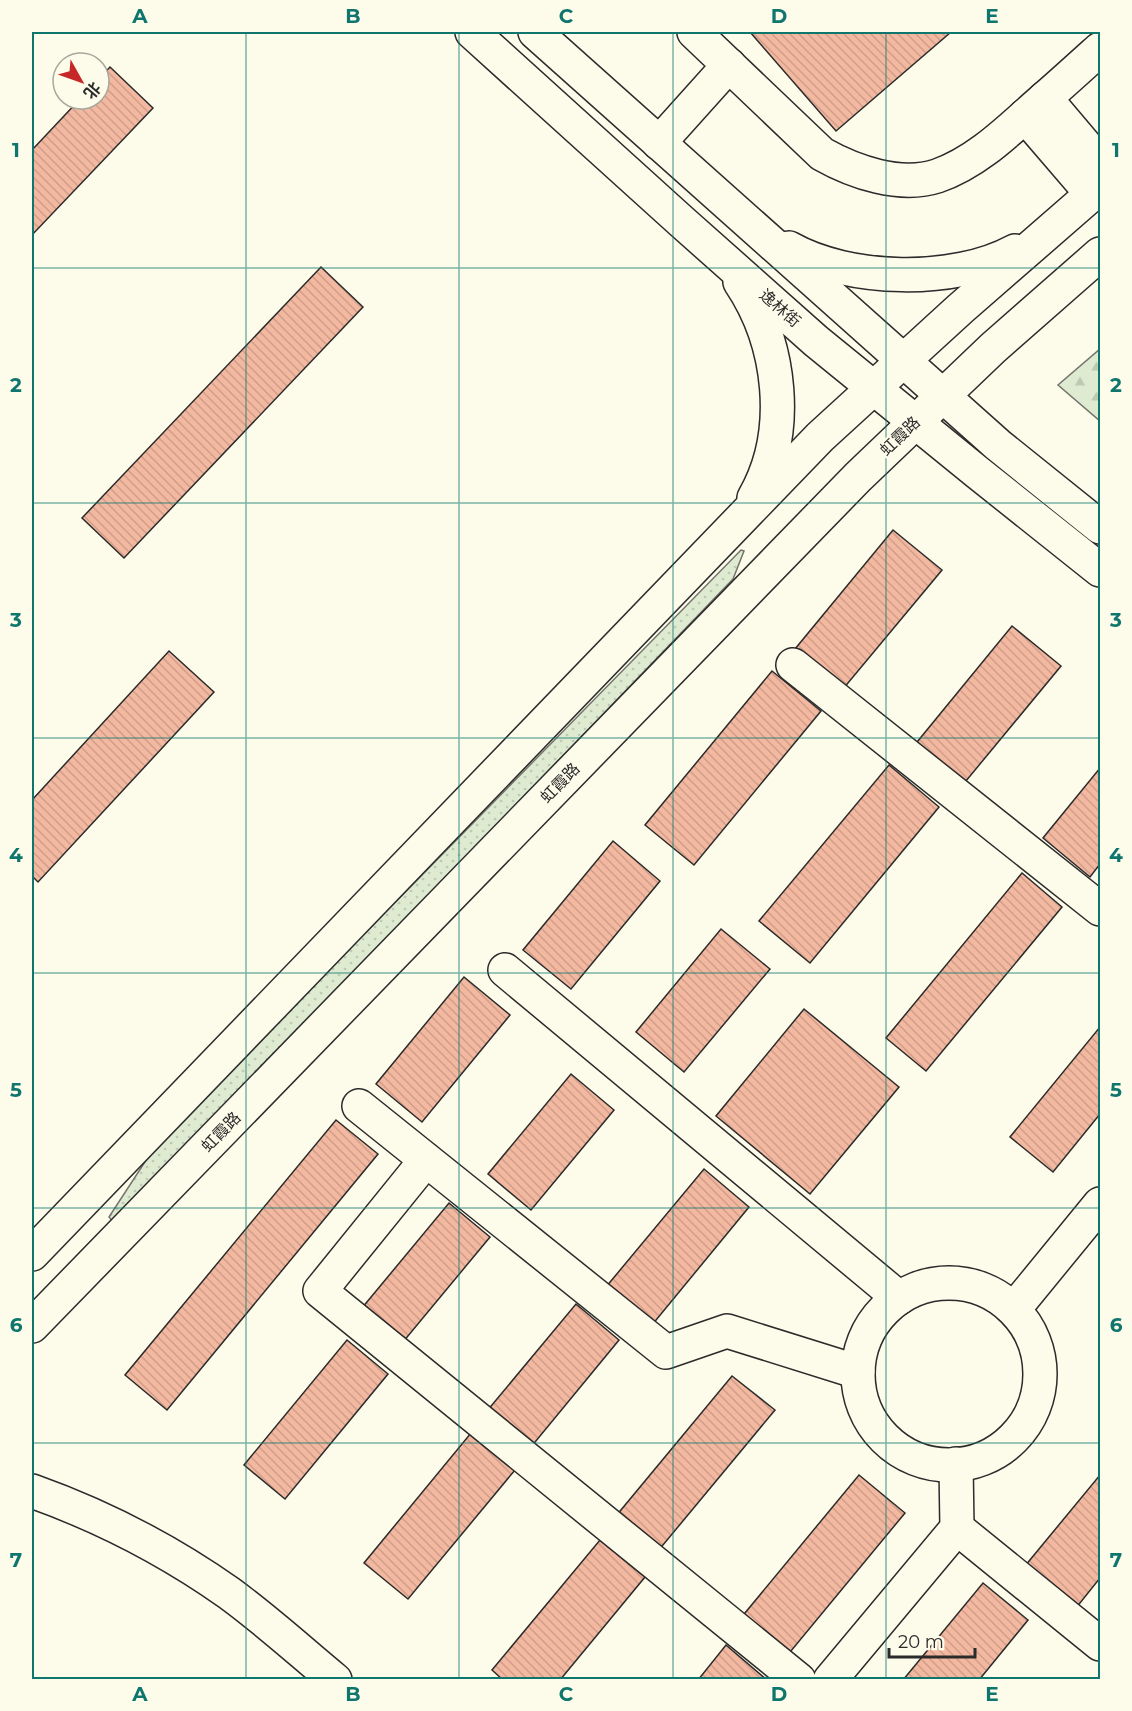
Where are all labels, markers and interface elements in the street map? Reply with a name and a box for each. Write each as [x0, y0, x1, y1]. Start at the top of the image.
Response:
text: A [131, 4, 148, 28]
text: B [345, 4, 361, 28]
text: C [559, 4, 574, 28]
text: D [771, 4, 787, 28]
text: E [985, 4, 999, 28]
north arrow [51, 51, 111, 111]
text: 北 [80, 78, 105, 103]
text: 1 [12, 138, 20, 162]
text: 1 [1112, 138, 1120, 162]
street label: 逸林街 [756, 285, 804, 331]
text: 2 [10, 373, 22, 397]
text: 2 [1110, 373, 1122, 397]
street label: 虹霞路 [876, 412, 924, 460]
text: 3 [9, 608, 22, 632]
text: 3 [1109, 608, 1122, 632]
street label: 虹霞路 [536, 759, 584, 807]
text: 4 [9, 843, 23, 867]
text: 4 [1109, 843, 1123, 867]
text: 5 [10, 1078, 22, 1102]
text: 5 [1110, 1078, 1122, 1102]
street label: 虹霞路 [197, 1108, 245, 1156]
text: 6 [10, 1313, 23, 1337]
text: 6 [1110, 1313, 1123, 1337]
text: 7 [10, 1548, 22, 1572]
text: 7 [1110, 1548, 1122, 1572]
scale bar [889, 1621, 974, 1659]
text: 20 m [898, 1631, 944, 1653]
text: A [131, 1682, 148, 1706]
text: B [345, 1682, 361, 1706]
text: C [559, 1682, 574, 1706]
text: D [771, 1682, 787, 1706]
text: E [985, 1682, 999, 1706]

